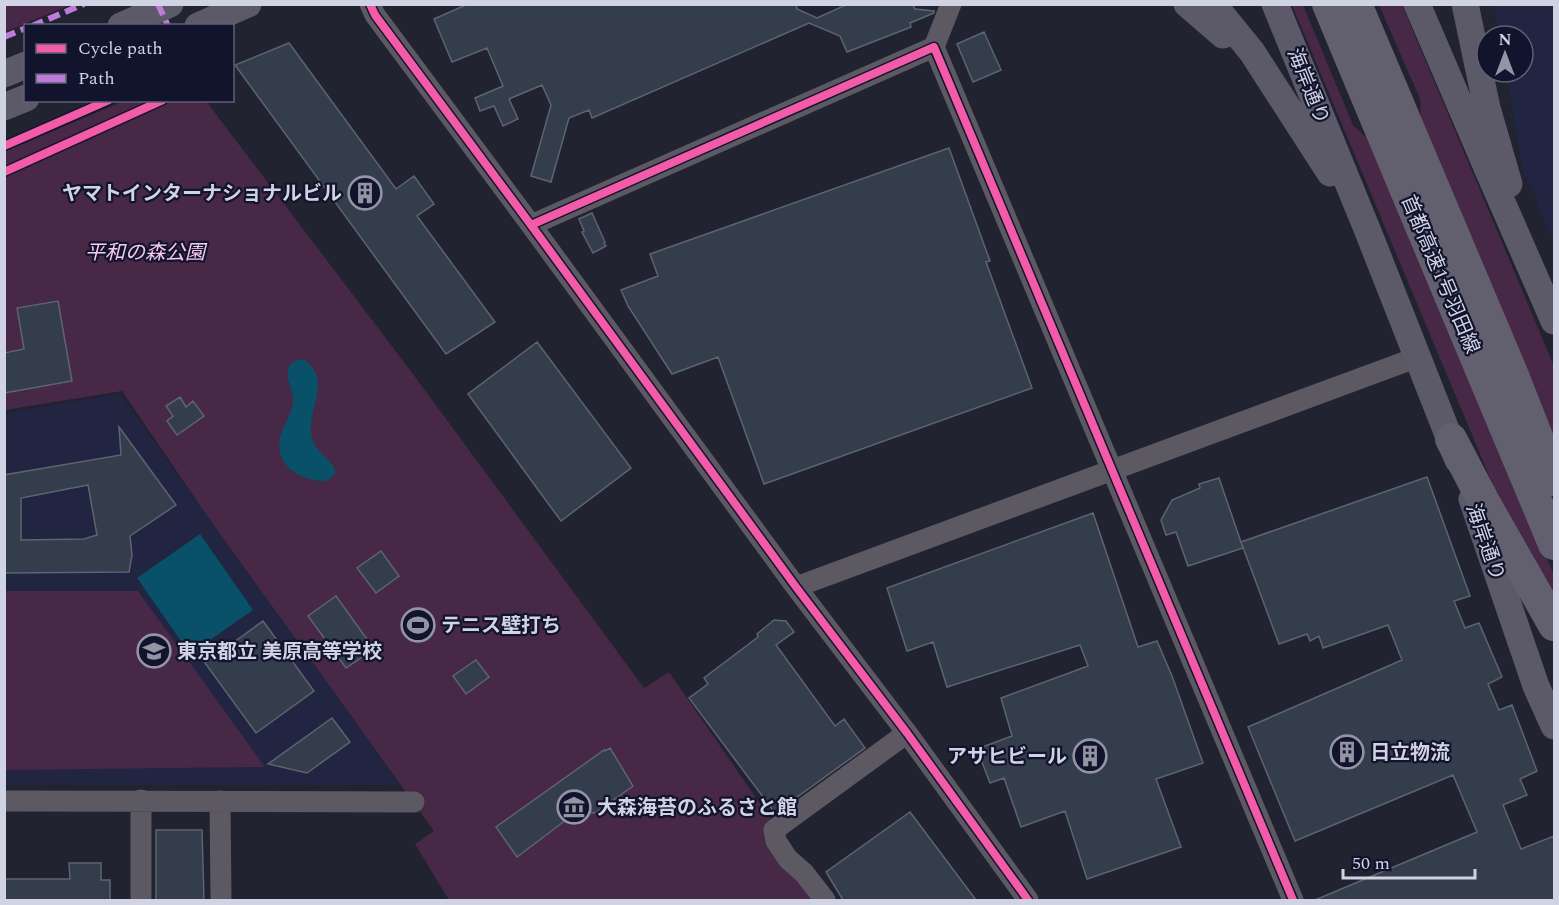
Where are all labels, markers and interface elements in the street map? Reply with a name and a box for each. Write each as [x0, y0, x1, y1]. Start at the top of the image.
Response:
legend [24, 24, 234, 102]
north arrow [1475, 24, 1535, 84]
text: N [1498, 28, 1512, 52]
text: Cycle path [78, 35, 163, 62]
street label: 海岸通り [1279, 44, 1337, 129]
text: Path [78, 65, 115, 92]
building icon: ヤマトインターナショナルビル [347, 175, 383, 211]
place label: ヤマトインターナショナルビル [62, 179, 342, 209]
street label: 首都高速1号羽田線 [1393, 190, 1487, 358]
park label: 平和の森公園 [85, 238, 208, 268]
street label: 海岸通り [1458, 500, 1512, 585]
sports icon: テニス壁打ち [400, 607, 436, 643]
place label: テニス壁打ち [441, 611, 561, 641]
school or university icon: 東京都立 美原高等学校 [136, 633, 172, 669]
place label: 東京都立 美原高等学校 [177, 637, 382, 667]
building icon: 日立物流 [1329, 734, 1365, 770]
building icon: アサヒビール [1072, 738, 1108, 774]
place label: 日立物流 [1370, 738, 1450, 768]
place label: アサヒビール [947, 742, 1067, 772]
museum icon: 大森海苔のふるさと館 [556, 789, 592, 825]
place label: 大森海苔のふるさと館 [597, 793, 797, 823]
scale bar [1343, 842, 1475, 880]
text: 50 m [1352, 850, 1390, 877]

